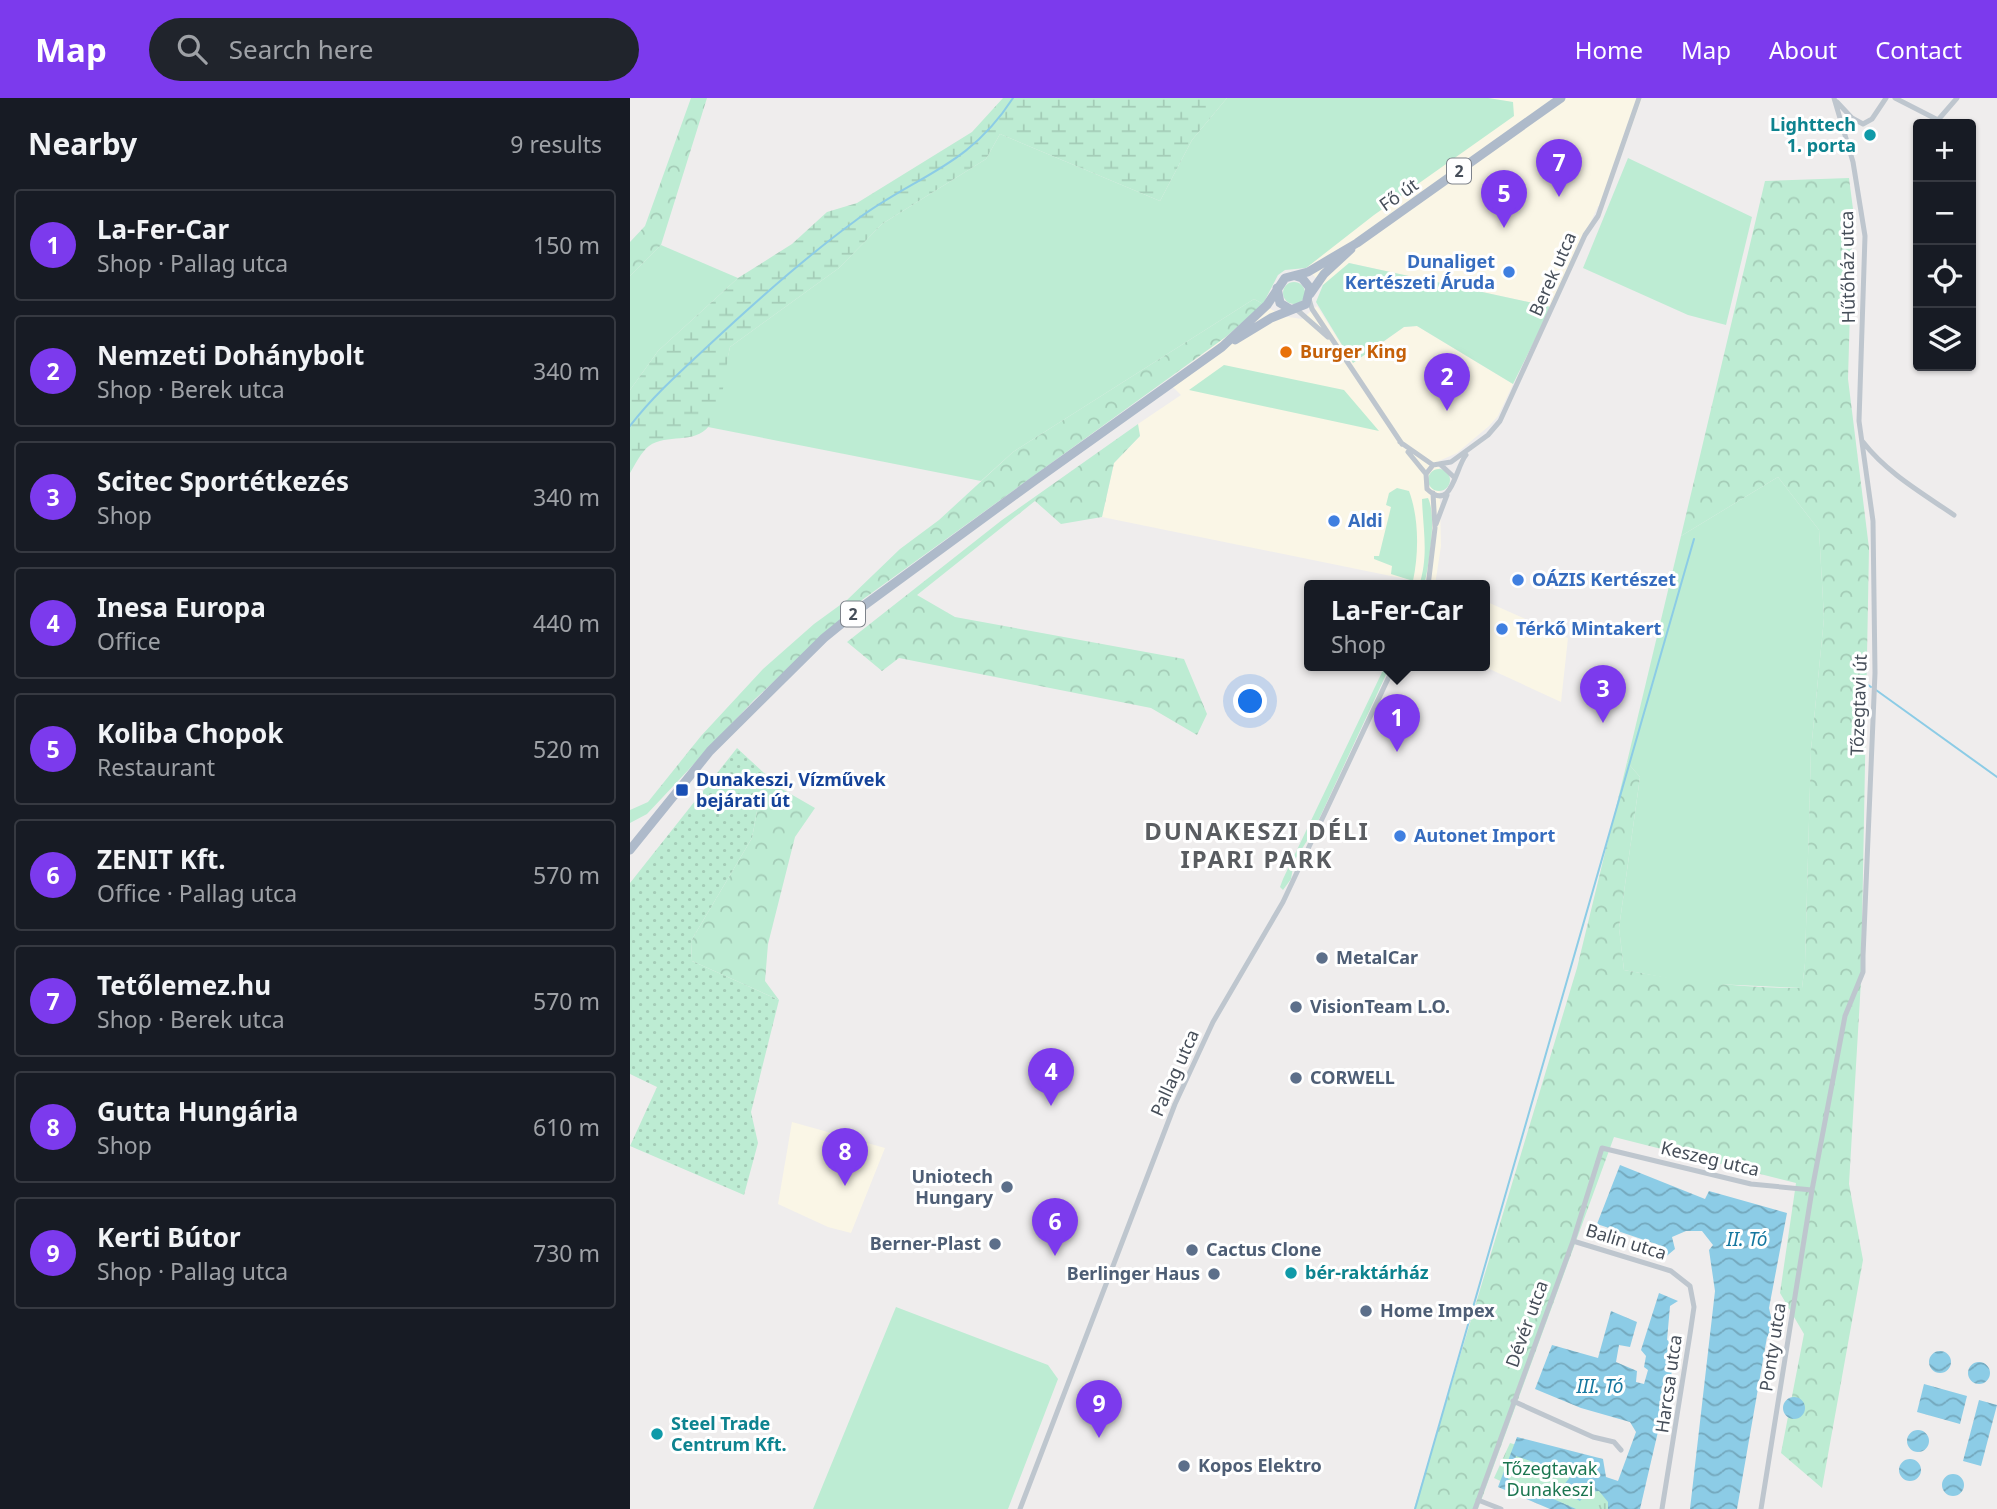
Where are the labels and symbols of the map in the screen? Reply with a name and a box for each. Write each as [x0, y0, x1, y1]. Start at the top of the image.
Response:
place label: Lighttech 1. porta [1770, 112, 1856, 157]
marker: Lighttech 1. porta [1862, 127, 1878, 143]
pin: 7 [1536, 139, 1582, 197]
road number: 2 [1447, 158, 1471, 184]
pin: 5 [1481, 170, 1527, 228]
street label: Fő út [1374, 172, 1423, 216]
street label: Hűtőház utca [1834, 211, 1860, 324]
street label: Berek utca [1523, 228, 1581, 319]
place label: Dunaliget Kertészeti Áruda [1345, 249, 1495, 294]
marker: Dunaliget Kertészeti Áruda [1501, 264, 1517, 280]
place label: Burger King [1300, 339, 1407, 363]
marker: Burger King [1278, 344, 1294, 360]
pin: 2 [1424, 353, 1470, 411]
place label: Aldi [1348, 508, 1383, 532]
marker: Aldi [1326, 513, 1342, 529]
place label: OÁZIS Kertészet [1532, 567, 1676, 591]
marker: OÁZIS Kertészet [1510, 572, 1526, 588]
road number: 2 [841, 601, 865, 626]
place label: Térkő Mintakert [1516, 616, 1662, 640]
marker: Térkő Mintakert [1494, 621, 1510, 637]
street label: Tőzegtavi út [1844, 653, 1872, 756]
pin: 3 [1580, 665, 1626, 723]
your location [1233, 684, 1267, 718]
pin: 1 [1374, 694, 1420, 752]
place label: Dunakeszi, Vízművek bejárati út [696, 767, 887, 812]
marker: Dunakeszi, Vízművek bejárati út [674, 782, 690, 798]
district label: DUNAKESZI DÉLI IPARI PARK [1144, 814, 1370, 875]
place label: Autonet Import [1414, 823, 1555, 847]
marker: Autonet Import [1392, 828, 1408, 844]
place label: MetalCar [1336, 945, 1418, 969]
marker: MetalCar [1314, 950, 1330, 966]
place label: VisionTeam L.O. [1310, 994, 1450, 1018]
marker: VisionTeam L.O. [1288, 999, 1304, 1015]
street label: Pallag utca [1144, 1025, 1204, 1120]
pin: 4 [1028, 1048, 1074, 1106]
place label: CORWELL [1310, 1065, 1395, 1089]
marker: CORWELL [1288, 1070, 1304, 1086]
pin: 8 [822, 1128, 868, 1186]
street label: Keszeg utca [1658, 1135, 1762, 1181]
place label: Uniotech Hungary [912, 1164, 994, 1209]
marker: Uniotech Hungary [999, 1179, 1015, 1195]
pin: 6 [1032, 1198, 1078, 1256]
street label: Balin utca [1583, 1217, 1670, 1265]
water label: II. Tó [1725, 1226, 1768, 1252]
place label: Berner-Plast [870, 1231, 981, 1255]
marker: Berner-Plast [987, 1236, 1003, 1252]
place label: Cactus Clone [1206, 1237, 1321, 1261]
marker: Cactus Clone [1184, 1242, 1200, 1258]
place label: bér-raktárház [1305, 1260, 1429, 1284]
place label: Berlinger Haus [1067, 1261, 1200, 1285]
marker: bér-raktárház [1283, 1265, 1299, 1281]
marker: Berlinger Haus [1206, 1266, 1222, 1282]
street label: Dévér utca [1499, 1277, 1553, 1370]
place label: Home Impex [1380, 1298, 1495, 1322]
street label: Ponty utca [1753, 1301, 1791, 1393]
marker: Home Impex [1358, 1303, 1374, 1319]
street label: Harcsa utca [1649, 1333, 1687, 1435]
water label: III. Tó [1575, 1373, 1624, 1399]
pin: 9 [1076, 1380, 1122, 1438]
place label: Steel Trade Centrum Kft. [671, 1411, 787, 1456]
marker: Steel Trade Centrum Kft. [649, 1426, 665, 1442]
place label: Kopos Elektro [1198, 1453, 1322, 1477]
park label: Tőzegtavak Dunakeszi [1503, 1456, 1598, 1501]
marker: Kopos Elektro [1176, 1458, 1192, 1474]

